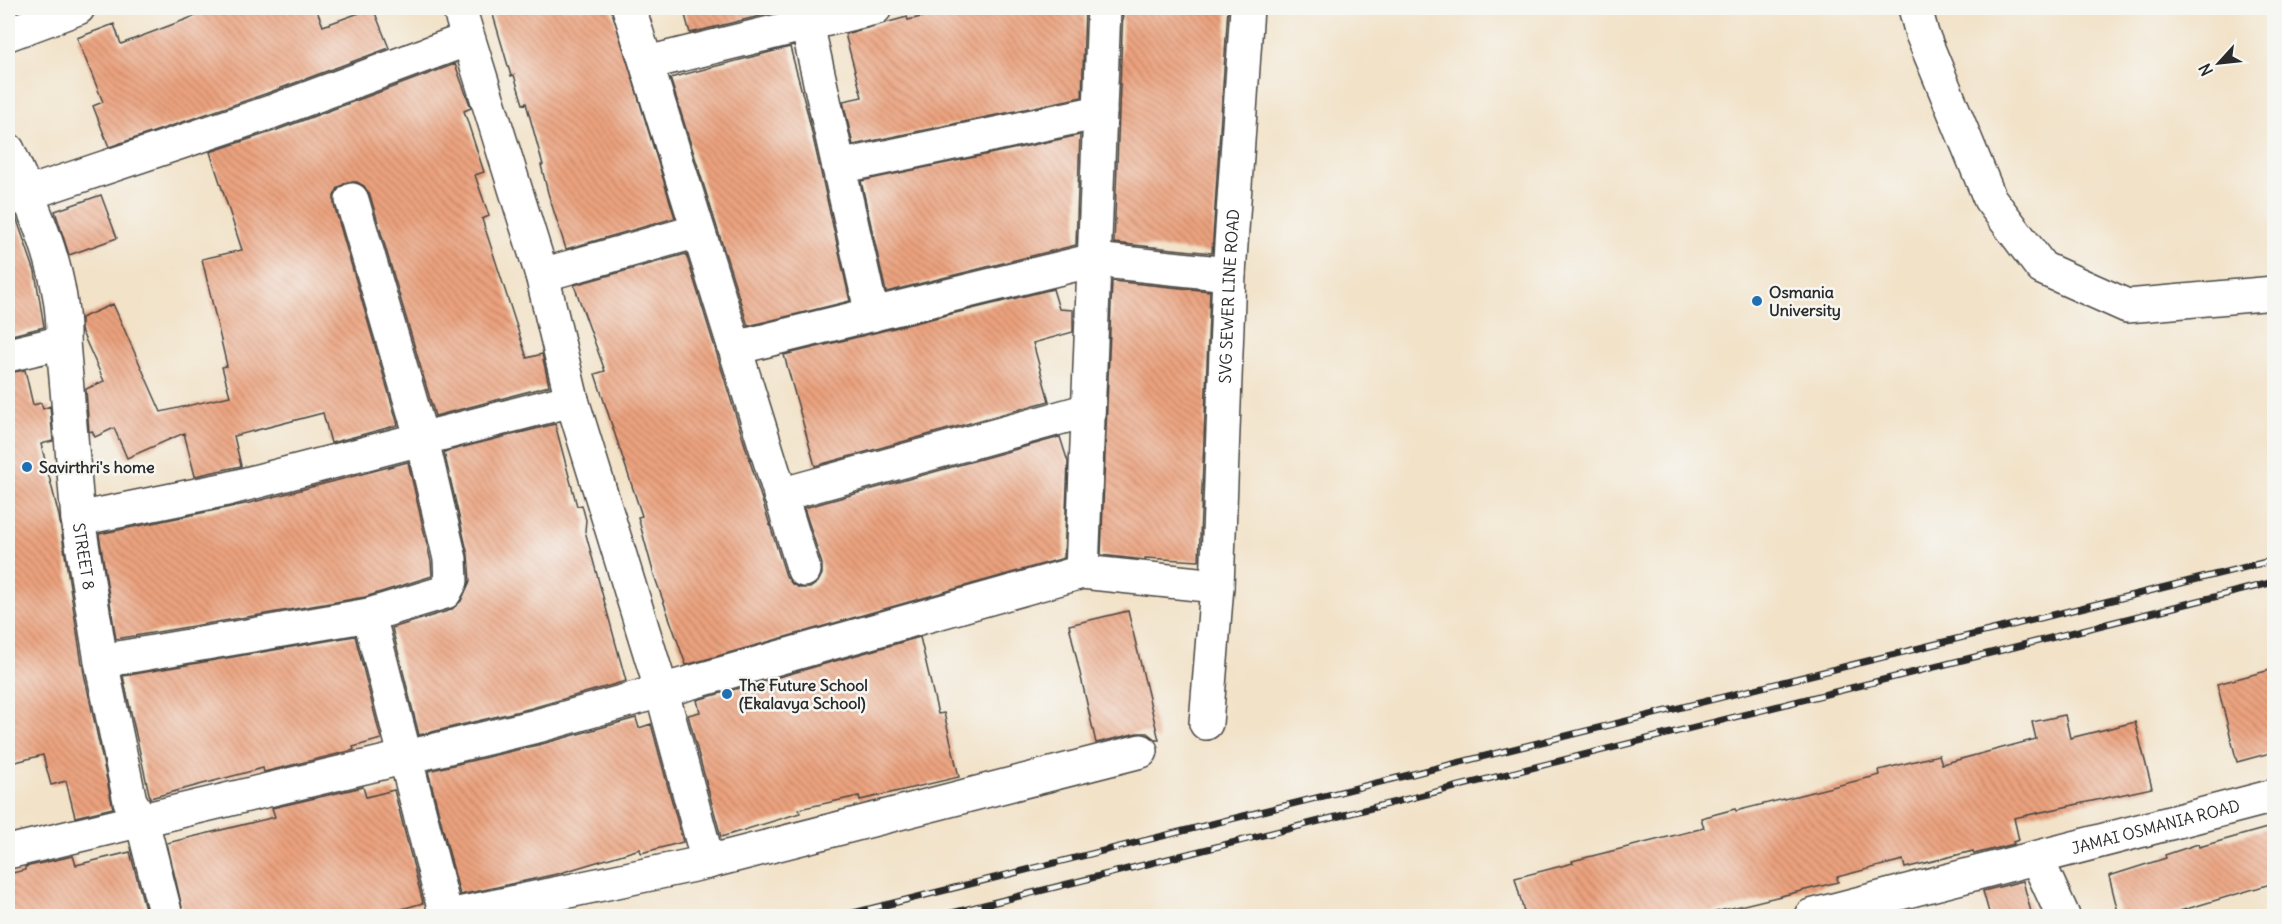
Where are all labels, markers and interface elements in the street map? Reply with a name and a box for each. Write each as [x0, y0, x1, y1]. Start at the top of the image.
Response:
north arrow [2189, 33, 2249, 93]
text: N [2194, 60, 2217, 79]
street label: SVG SEWER LINE ROAD [1215, 208, 1243, 384]
place label: Osmania University [1769, 282, 1841, 321]
marker: Osmania University [1750, 294, 1764, 308]
place label: Savirthri's home [39, 457, 155, 477]
marker: Savirthri's home [20, 460, 34, 474]
street label: STREET 8 [69, 521, 99, 591]
place label: The Future School (Ekalavya School) [739, 675, 868, 714]
marker: The Future School (Ekalavya School) [720, 687, 734, 701]
street label: JAMAI OSMANIA ROAD [2069, 795, 2242, 858]

